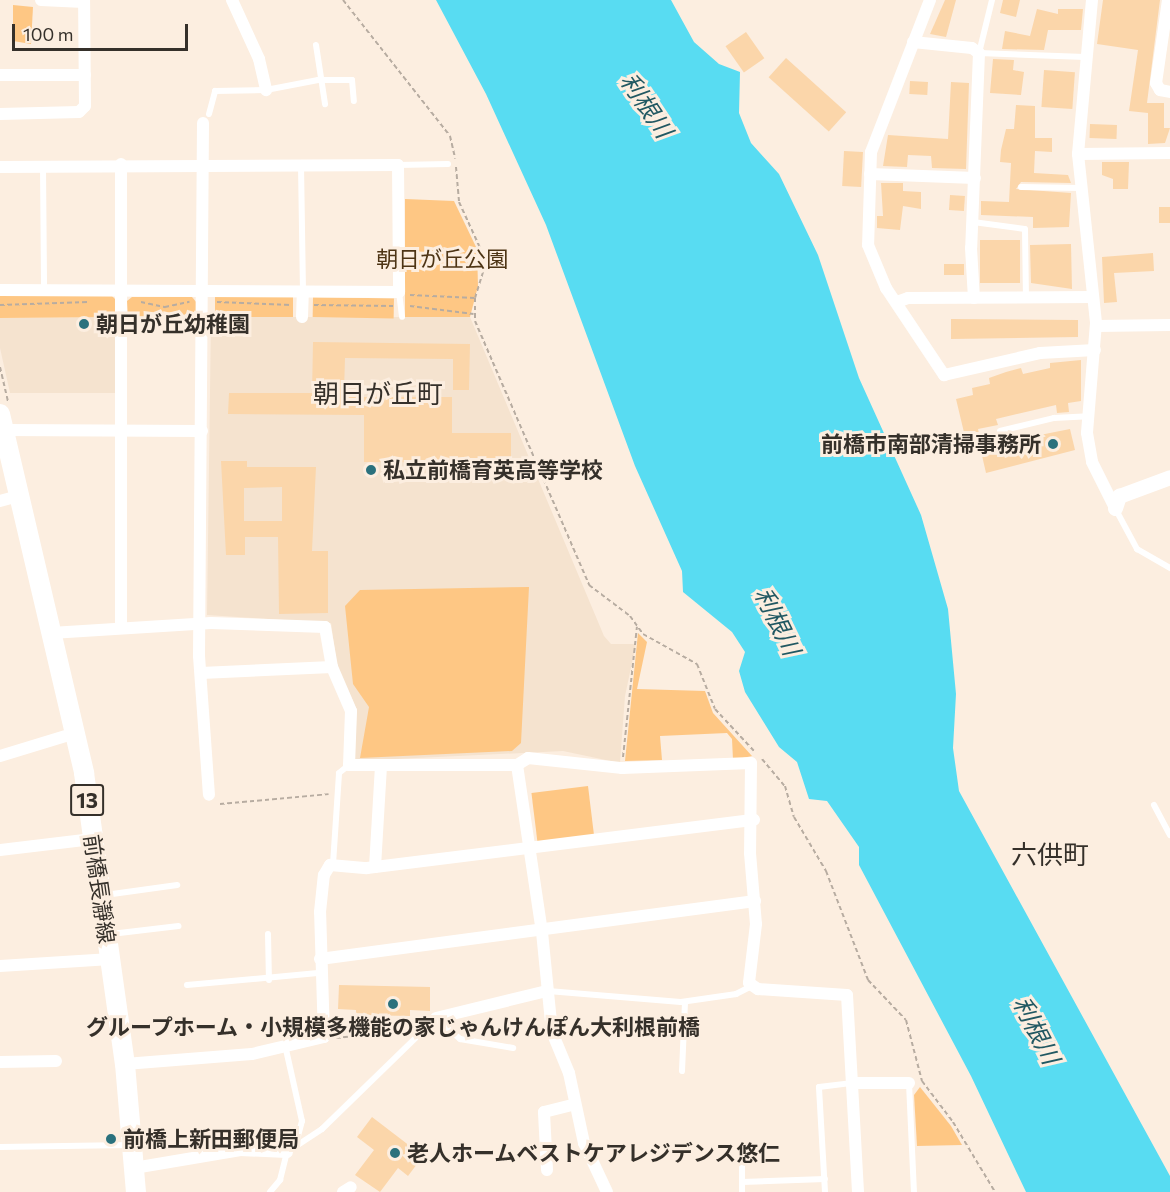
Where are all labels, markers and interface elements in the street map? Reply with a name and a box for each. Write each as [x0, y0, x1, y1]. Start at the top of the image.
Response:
scale bar [15, 12, 190, 50]
text: 100 m [23, 23, 73, 45]
water label: 利根川 [615, 67, 679, 143]
park label: 朝日が丘公園 [376, 246, 508, 272]
place label: 朝日が丘幼稚園 [96, 311, 250, 337]
marker: 朝日が丘幼稚園 [77, 317, 91, 331]
district label: 朝日が丘町 [313, 377, 443, 409]
place label: 前橋市南部清掃事務所 [821, 431, 1041, 457]
marker: 前橋市南部清掃事務所 [1046, 437, 1060, 451]
place label: 私立前橋育英高等学校 [383, 457, 603, 483]
marker: 私立前橋育英高等学校 [364, 463, 378, 477]
water label: 利根川 [749, 582, 807, 660]
road number: 13 [69, 782, 105, 818]
street label: 前橋長瀞線 [79, 833, 121, 945]
district label: 六供町 [1011, 838, 1089, 870]
water label: 利根川 [1008, 991, 1066, 1069]
marker: グループホーム・小規模多機能の家じゃんけんぽん大利根前橋 [386, 997, 400, 1011]
place label: グループホーム・小規模多機能の家じゃんけんぽん大利根前橋 [85, 1014, 701, 1040]
place label: 前橋上新田郵便局 [123, 1126, 299, 1152]
marker: 前橋上新田郵便局 [104, 1132, 118, 1146]
place label: 老人ホームベストケアレジデンス悠仁 [407, 1140, 781, 1166]
marker: 老人ホームベストケアレジデンス悠仁 [388, 1146, 402, 1160]

